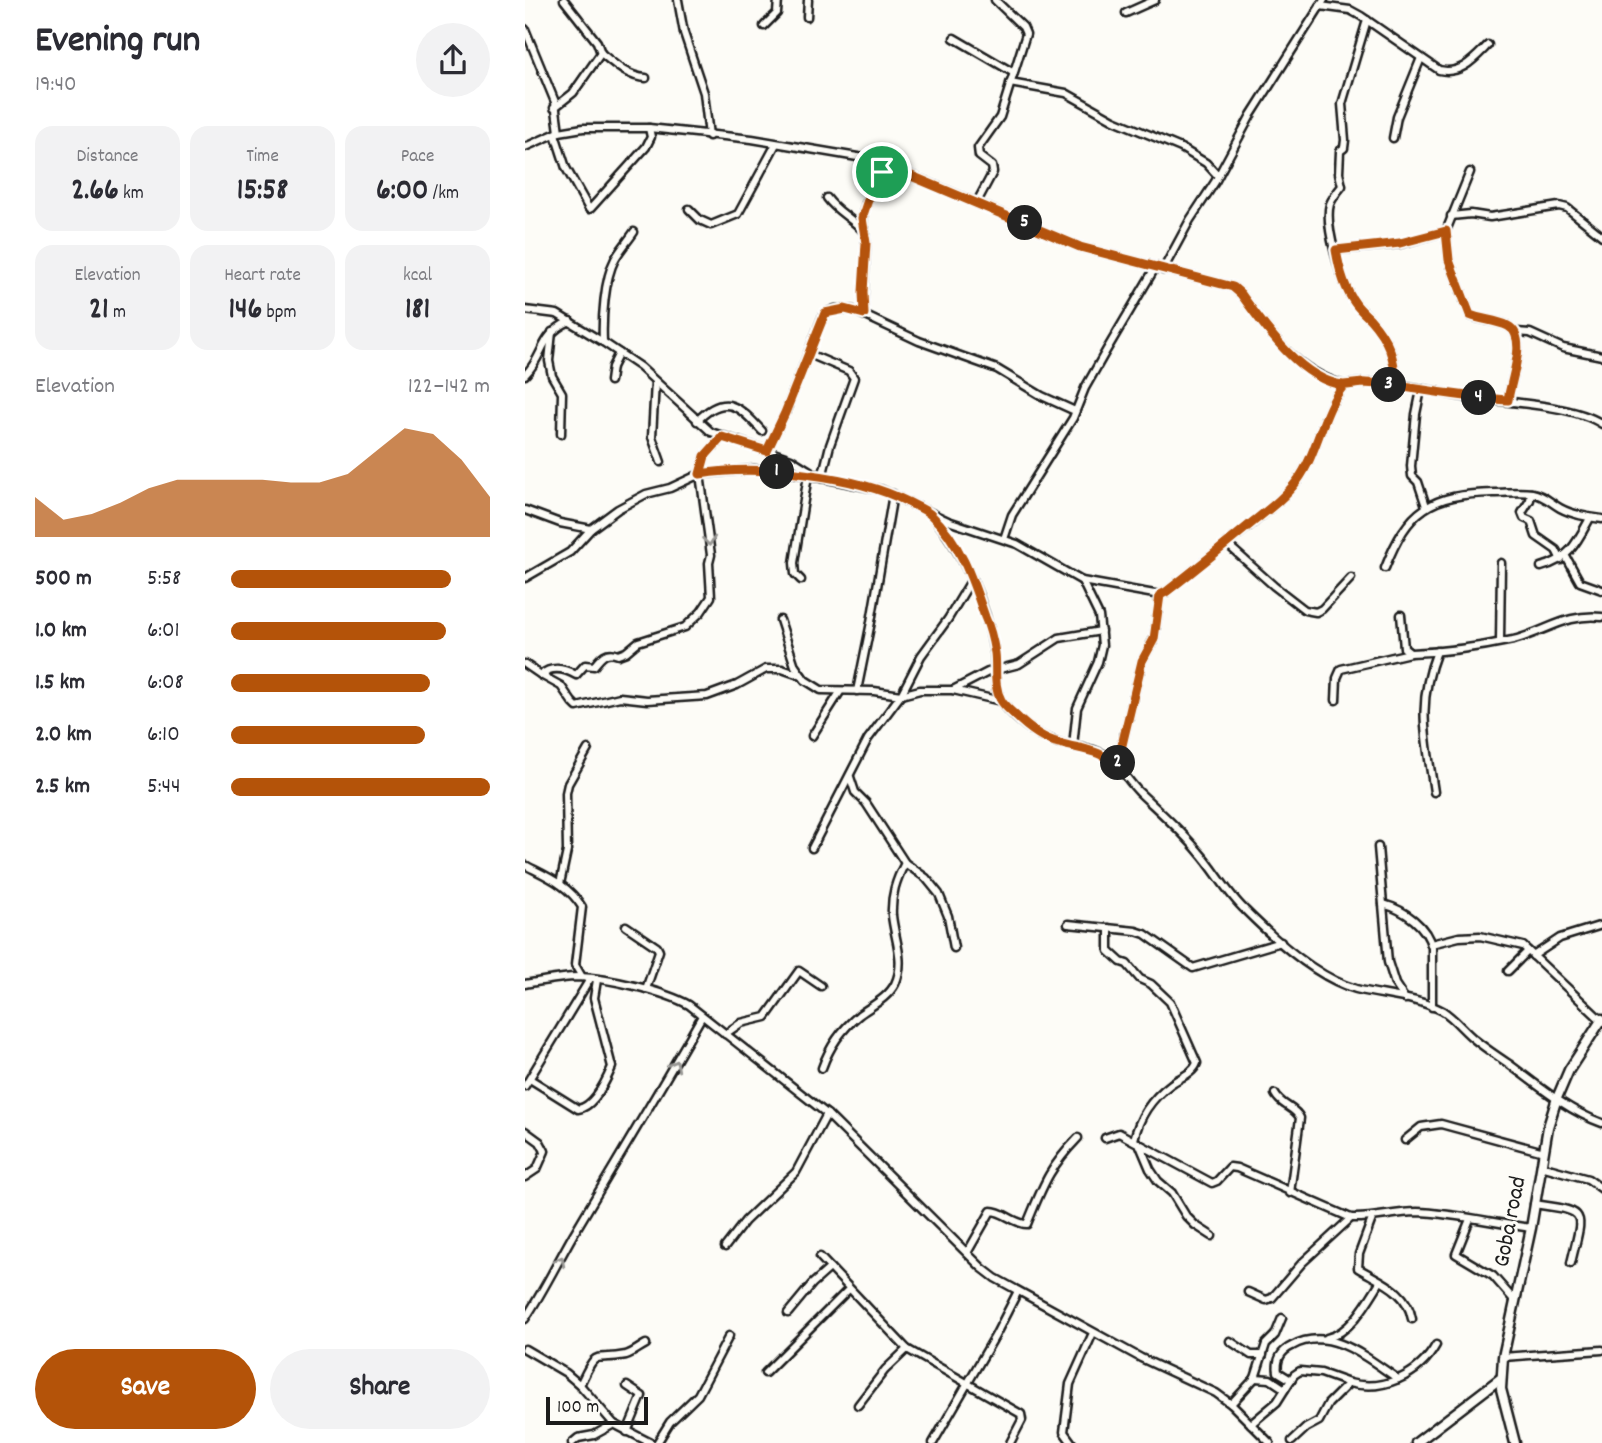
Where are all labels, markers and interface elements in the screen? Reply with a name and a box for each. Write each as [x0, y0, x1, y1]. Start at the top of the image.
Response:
text: Evening run [35, 15, 200, 70]
button: share [416, 23, 490, 97]
text: 19:40 [35, 69, 76, 102]
pin [852, 142, 912, 202]
text: Distance [77, 144, 138, 171]
text: Time [246, 144, 279, 171]
text: Pace [401, 144, 434, 171]
icon: arrive [863, 153, 901, 191]
text: 2.66 [71, 171, 119, 214]
text: 15:58 [237, 171, 288, 214]
text: 6:00 [376, 171, 428, 214]
text: km [119, 181, 144, 208]
text: /km [428, 181, 459, 208]
pin: 5 [1007, 206, 1043, 241]
text: 5 [1020, 209, 1029, 236]
text: Elevation [74, 263, 141, 290]
text: Heart rate [224, 263, 301, 290]
text: kcal [403, 263, 432, 290]
text: 21 [89, 290, 109, 333]
text: 146 [228, 290, 262, 333]
text: 181 [405, 290, 430, 333]
text: m [109, 300, 126, 327]
text: bpm [262, 300, 297, 327]
pin: 3 [1371, 368, 1407, 402]
text: Elevation [35, 371, 115, 404]
text: 122–142 m [408, 371, 490, 404]
text: 3 [1384, 371, 1393, 398]
pin: 4 [1461, 380, 1497, 416]
text: 4 [1475, 384, 1482, 411]
pin: 1 [759, 454, 795, 490]
text: 1 [774, 458, 779, 485]
one-way arrow [701, 536, 716, 547]
text: 500 m [35, 563, 92, 596]
text: 5:58 [147, 563, 181, 596]
text: 1.0 km [35, 615, 87, 648]
text: 6:01 [147, 615, 180, 648]
text: 1.5 km [35, 667, 85, 700]
text: 6:08 [147, 667, 184, 700]
text: 2.0 km [35, 719, 92, 752]
text: 6:10 [147, 719, 180, 752]
pin: 2 [1101, 746, 1135, 780]
text: 2 [1113, 749, 1122, 776]
text: 2.5 km [35, 771, 90, 804]
text: 5:44 [147, 771, 181, 804]
one-way arrow [666, 1059, 680, 1072]
street label: Goba road [1486, 1174, 1536, 1270]
one-way arrow [551, 1256, 565, 1268]
button: Save [35, 1349, 256, 1429]
button: Share [270, 1349, 490, 1429]
scale bar [546, 1394, 647, 1426]
text: 100 m [557, 1395, 599, 1422]

